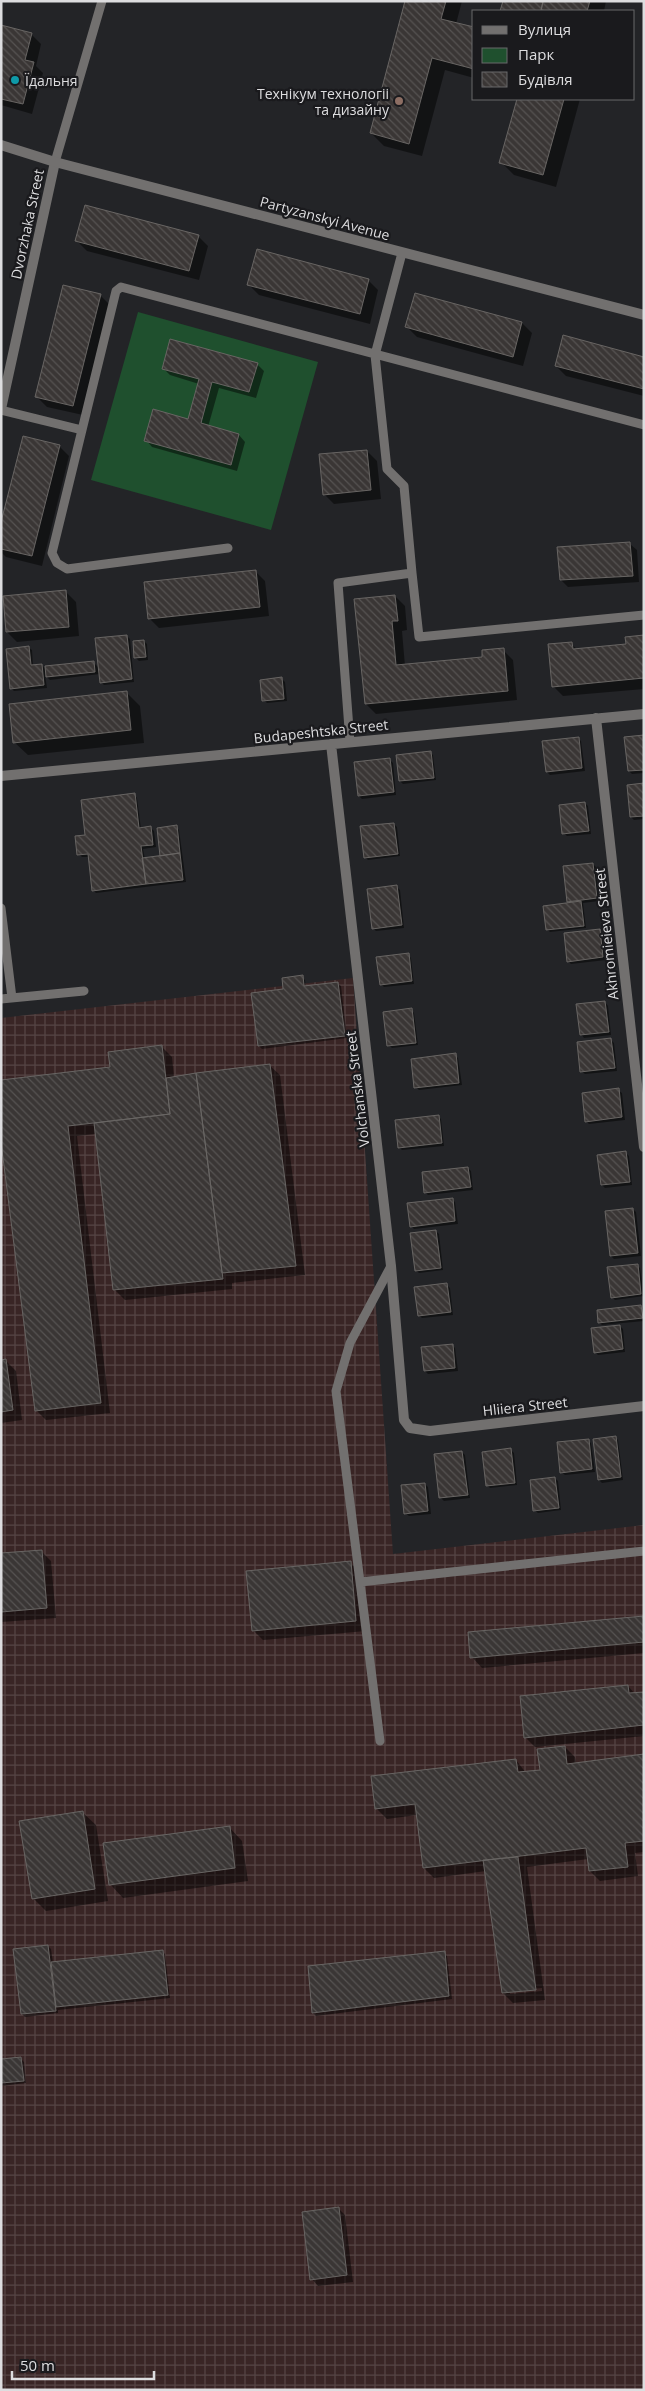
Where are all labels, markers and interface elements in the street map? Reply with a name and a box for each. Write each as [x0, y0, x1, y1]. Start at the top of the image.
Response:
legend [472, 10, 635, 100]
text: Вулиця [518, 19, 571, 39]
text: Парк [518, 44, 554, 64]
text: Будівля [518, 69, 573, 89]
place label: Їдальня [25, 71, 78, 90]
marker: Їдальня [9, 74, 21, 86]
place label: Технікум технологіі та дизайну [257, 84, 390, 119]
marker: Технікум технологіі та дизайну [393, 95, 405, 107]
street label: Dvorzhaka Street [6, 167, 48, 281]
street label: Partyzanskyi Avenue [258, 192, 392, 245]
street label: Budapeshtska Street [253, 714, 389, 748]
street label: Akhromieieva Street [590, 867, 622, 1001]
street label: Volchanska Street [340, 1030, 374, 1148]
street label: Hliiera Street [482, 1392, 568, 1420]
scale bar [12, 2348, 155, 2380]
text: 50 m [20, 2355, 55, 2375]

